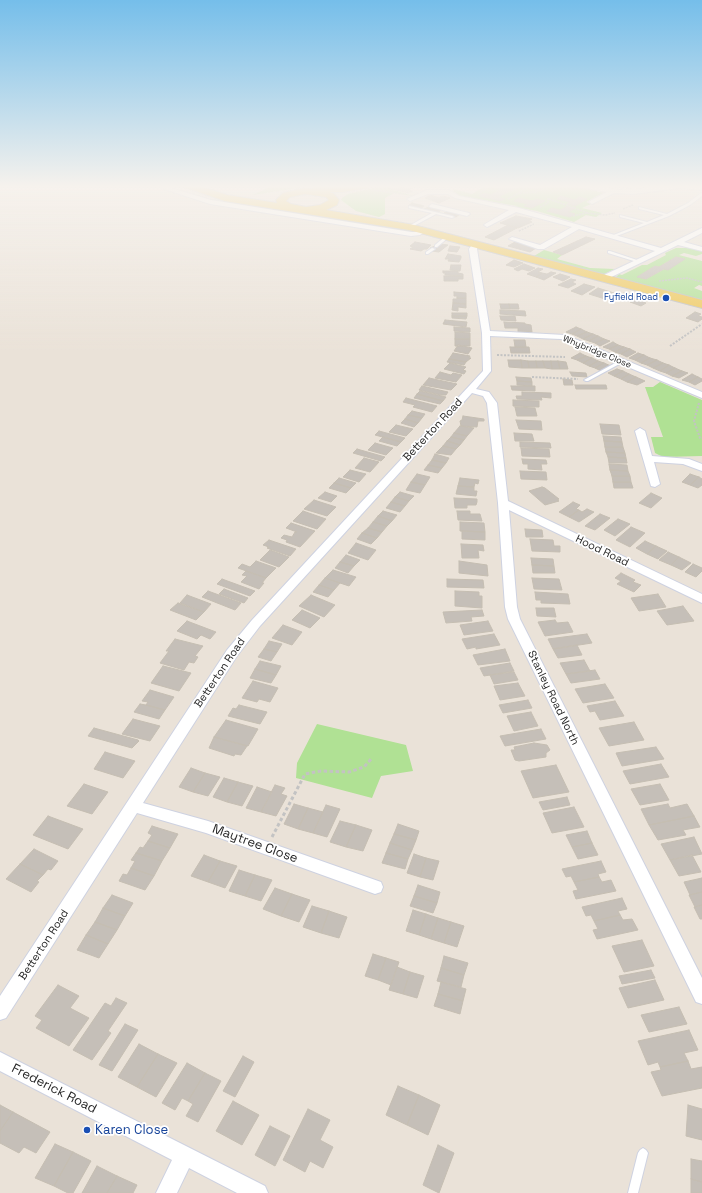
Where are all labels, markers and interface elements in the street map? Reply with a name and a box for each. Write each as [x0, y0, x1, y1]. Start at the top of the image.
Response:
place label: Fyfield Road [604, 293, 658, 303]
marker: Fyfield Road [661, 293, 671, 303]
street label: Whybridge Close [561, 333, 633, 371]
street label: Betterton Road [400, 396, 466, 464]
street label: Hood Road [573, 532, 631, 570]
street label: Betterton Road [192, 636, 248, 710]
street label: Stanley Road North [524, 649, 582, 747]
street label: Maytree Close [210, 821, 300, 867]
street label: Betterton Road [16, 907, 72, 983]
street label: Frederick Road [9, 1061, 99, 1117]
place label: Karen Close [95, 1122, 168, 1138]
marker: Karen Close [82, 1125, 92, 1135]

